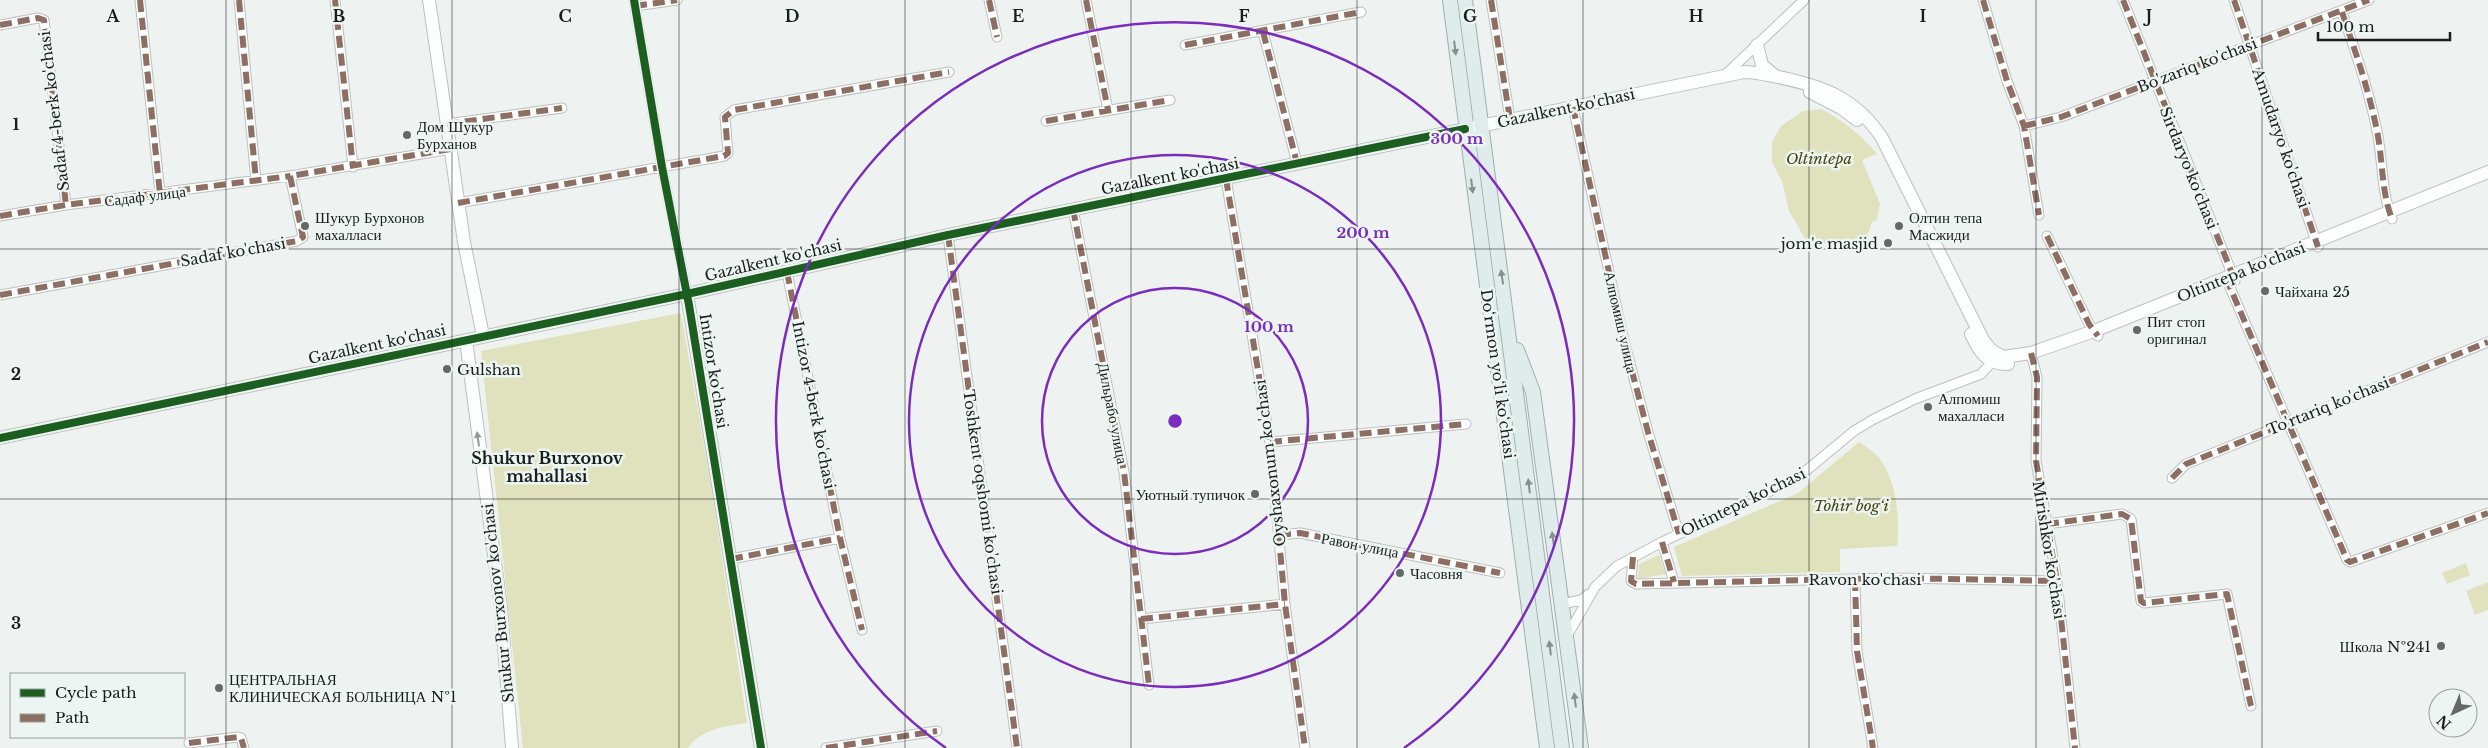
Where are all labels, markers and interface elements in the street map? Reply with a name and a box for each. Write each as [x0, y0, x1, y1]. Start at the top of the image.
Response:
text: A [106, 6, 121, 26]
text: B [333, 6, 346, 26]
text: C [558, 6, 572, 26]
text: D [785, 6, 799, 26]
text: E [1012, 6, 1024, 26]
text: F [1238, 6, 1250, 26]
text: G [1463, 6, 1477, 26]
text: H [1688, 6, 1704, 26]
text: I [1920, 6, 1927, 26]
text: J [2143, 6, 2152, 26]
scale bar [2318, 10, 2450, 42]
text: 100 m [2326, 17, 2375, 36]
street label: Sadaf 4-berk ko'chasi [35, 30, 73, 192]
street label: Bo'zariq ko'chasi [2134, 33, 2260, 97]
one-way arrow [1451, 41, 1459, 57]
street label: Amudaryo ko'chasi [2248, 65, 2314, 210]
street label: Gazalkent ko'chasi [1495, 84, 1637, 132]
street label: Sirdaryo ko'chasi [2156, 104, 2222, 232]
text: 1 [13, 114, 20, 134]
place label: Дом Шукур Бурханов [417, 117, 493, 153]
marker: Дом Шукур Бурханов [401, 129, 413, 141]
text: 300 m [1431, 129, 1484, 148]
park label: Oltintepa [1786, 149, 1852, 168]
street label: Gazalkent ko'chasi [1099, 153, 1241, 199]
one-way arrow [1468, 178, 1476, 194]
street label: Садаф улица [103, 182, 187, 210]
place label: Шукур Бурхонов махалласи [315, 208, 424, 244]
place label: Олтин тепа Масжиди [1909, 208, 1982, 244]
marker: Шукур Бурхонов махалласи [299, 220, 311, 232]
marker: Олтин тепа Масжиди [1893, 220, 1905, 232]
text: 200 m [1337, 223, 1390, 242]
street label: Sadaf ko'chasi [179, 233, 287, 271]
place label: jom'e masjid [1778, 234, 1878, 253]
street label: Gazalkent ko'chasi [703, 235, 843, 285]
marker: jom'e masjid [1882, 237, 1894, 249]
street label: Oltintepa ko'chasi [2174, 238, 2308, 306]
one-way arrow [1498, 268, 1506, 284]
street label: Алпомиш улица [1600, 269, 1642, 375]
place label: Чайхана 25 [2275, 282, 2350, 301]
marker: Чайхана 25 [2259, 285, 2271, 297]
street label: Do‘rmon yo‘li ko‘chasi [1477, 288, 1519, 460]
street label: Intizor ko'chasi [696, 312, 732, 430]
place label: Пит стоп оригинал [2147, 312, 2207, 348]
text: 100 m [1244, 317, 1294, 336]
street label: Intizor 4-berk ko'chasi [788, 319, 840, 491]
street label: Gazalkent ko'chasi [306, 320, 448, 368]
marker: Пит стоп оригинал [2131, 324, 2143, 336]
place label: Gulshan [457, 360, 521, 379]
street label: Дильрабо улица [1094, 361, 1132, 466]
marker: Gulshan [441, 363, 453, 375]
text: 2 [11, 364, 21, 384]
street label: To'rtariq ko'chasi [2264, 373, 2392, 439]
street label: Oyshaxonum ko'chasi [1250, 378, 1290, 548]
street label: Toshkent oqshomi ko'chasi [959, 388, 1007, 596]
place label: Алпомиш махалласи [1938, 389, 2004, 425]
marker: Алпомиш махалласи [1922, 401, 1934, 413]
centre of rings [1166, 412, 1184, 430]
one-way arrow [474, 430, 482, 446]
district label: Shukur Burxonov mahallasi [471, 448, 623, 486]
street label: Oltintepa ko'chasi [1677, 464, 1809, 540]
one-way arrow [1525, 478, 1533, 494]
street label: Mirishkor ko'chasi [2029, 479, 2069, 621]
place label: Уютный тупичок [1135, 485, 1246, 504]
marker: Уютный тупичок [1249, 488, 1261, 500]
park label: Tohir bog‘i [1813, 496, 1889, 515]
street label: Shukur Burxonov ko'chasi [478, 502, 518, 704]
street label: Равон улица [1319, 528, 1401, 562]
one-way arrow [1549, 530, 1557, 546]
place label: Часовня [1410, 564, 1463, 583]
marker: Часовня [1394, 567, 1406, 579]
street label: Ravon ko'chasi [1809, 570, 1921, 589]
text: 3 [11, 613, 21, 633]
place label: Школа №241 [2340, 637, 2431, 656]
one-way arrow [1545, 639, 1553, 655]
marker: Школа №241 [2435, 640, 2447, 652]
place label: ЦЕНТРАЛЬНАЯ КЛИНИЧЕСКАЯ БОЛЬНИЦА №1 [229, 670, 457, 706]
legend [10, 673, 185, 738]
marker: ЦЕНТРАЛЬНАЯ КЛИНИЧЕСКАЯ БОЛЬНИЦА №1 [213, 682, 225, 694]
text: Cycle path [55, 683, 137, 702]
north arrow [2428, 688, 2478, 738]
one-way arrow [1571, 691, 1579, 707]
text: Path [55, 708, 89, 727]
text: N [2433, 711, 2455, 733]

